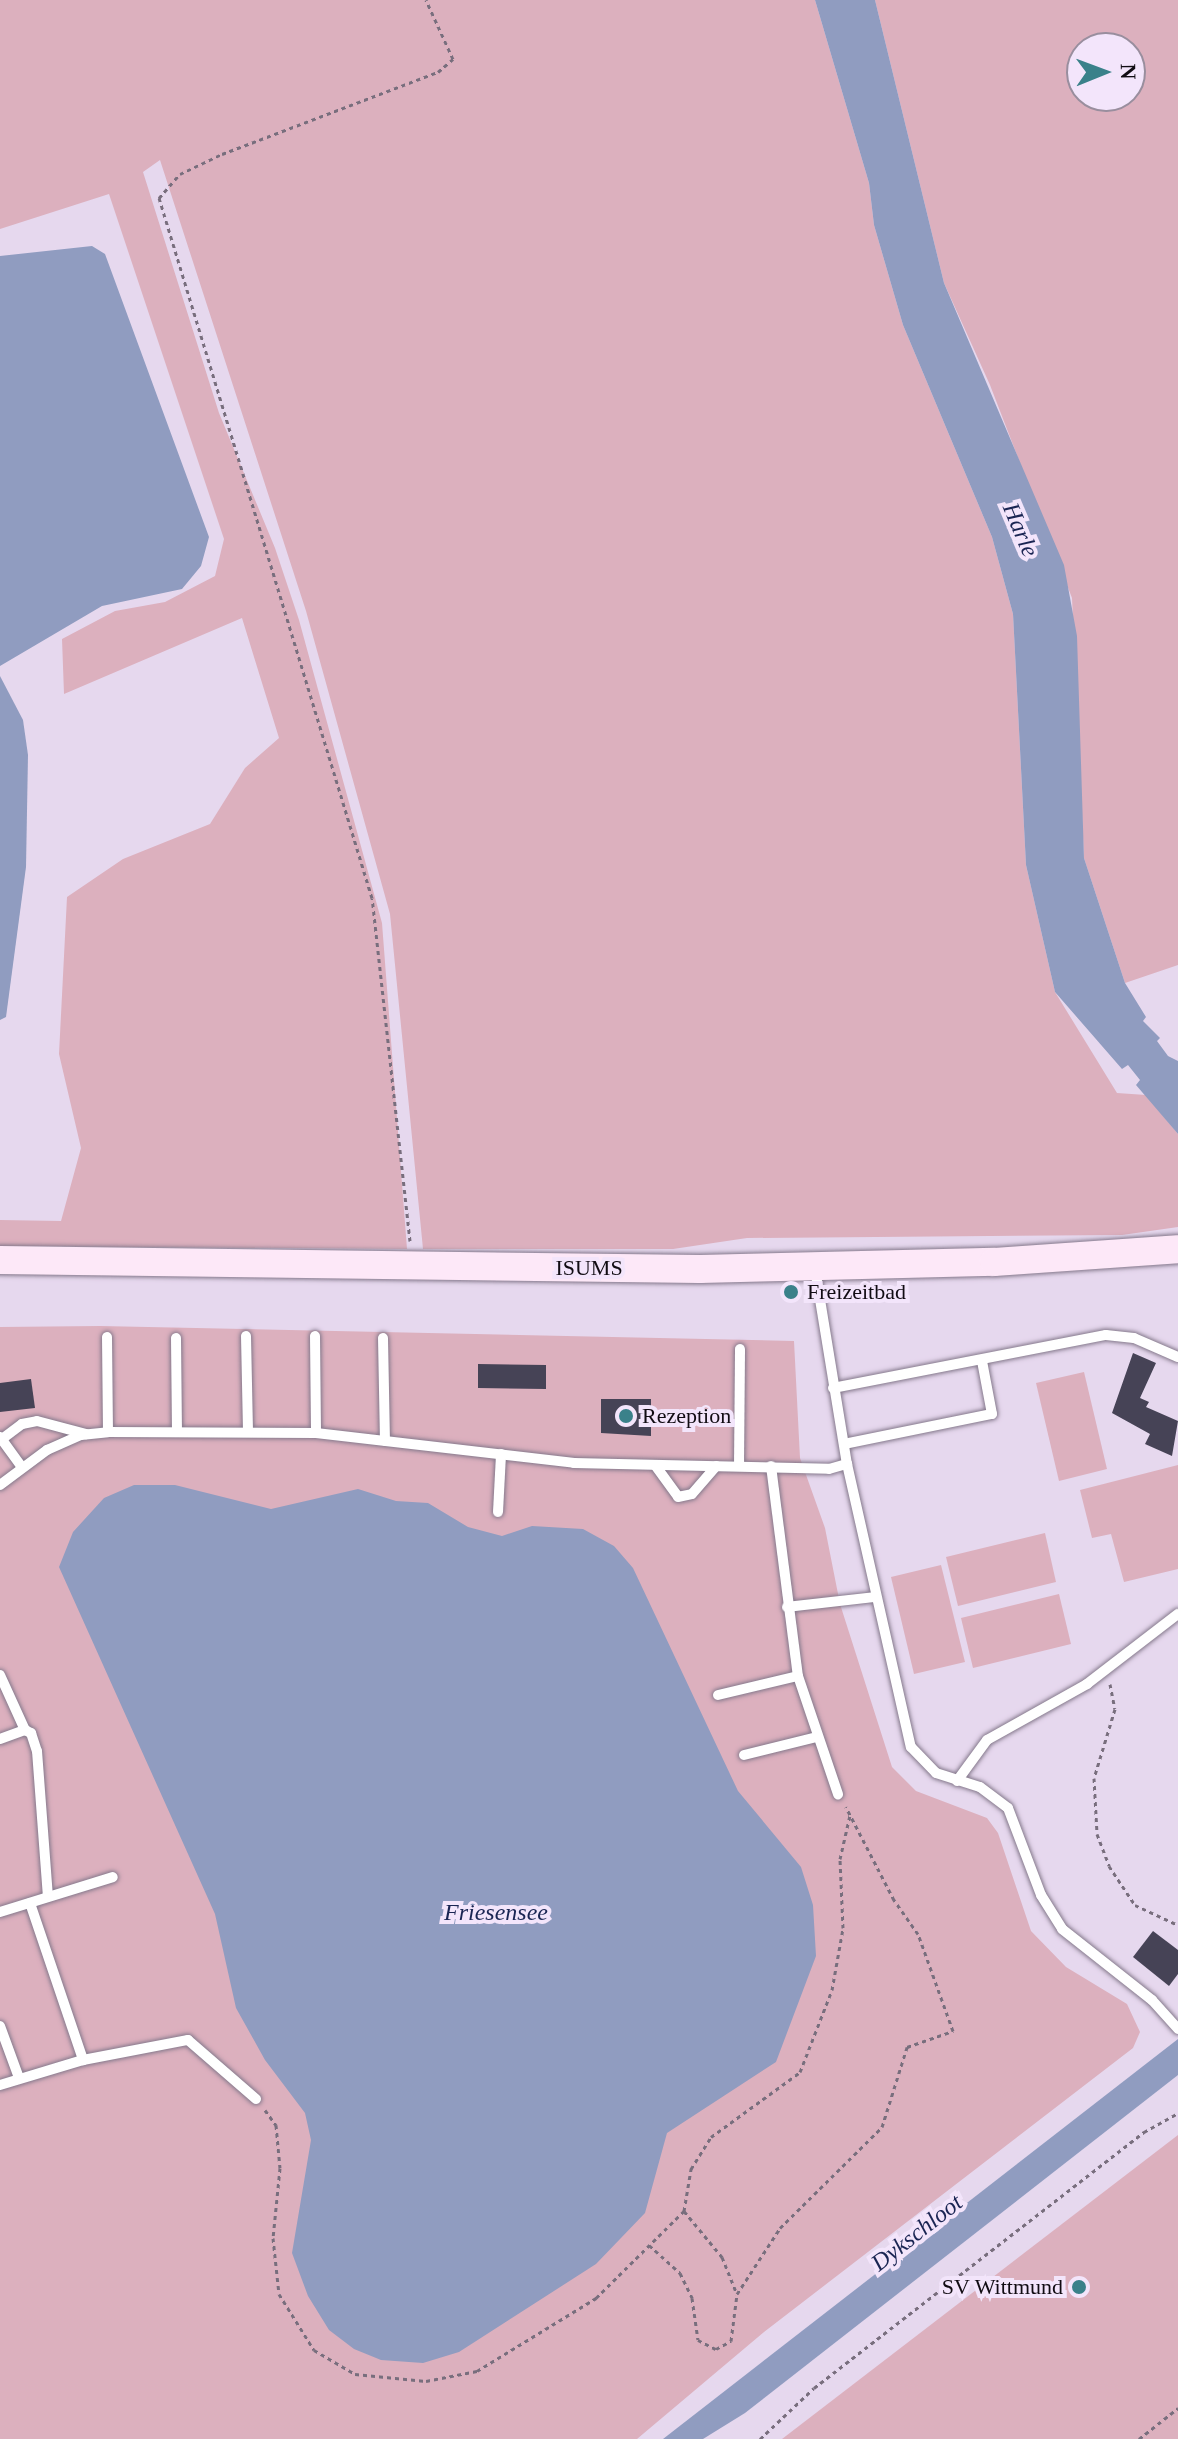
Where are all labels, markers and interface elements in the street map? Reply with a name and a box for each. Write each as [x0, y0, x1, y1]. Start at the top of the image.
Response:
north arrow [1066, 32, 1146, 112]
text: N [1116, 63, 1141, 80]
water label: Harle [996, 499, 1044, 561]
street label: ISUMS [555, 1255, 623, 1281]
place label: Freizeitbad [807, 1279, 906, 1305]
marker: Freizeitbad [782, 1283, 800, 1301]
place label: Rezeption [642, 1403, 731, 1429]
marker: Rezeption [617, 1407, 635, 1425]
water label: Friesensee [444, 1899, 548, 1927]
water label: Dykschloot [866, 2188, 968, 2278]
place label: SV Wittmund [941, 2274, 1063, 2300]
marker: SV Wittmund [1070, 2278, 1088, 2296]

